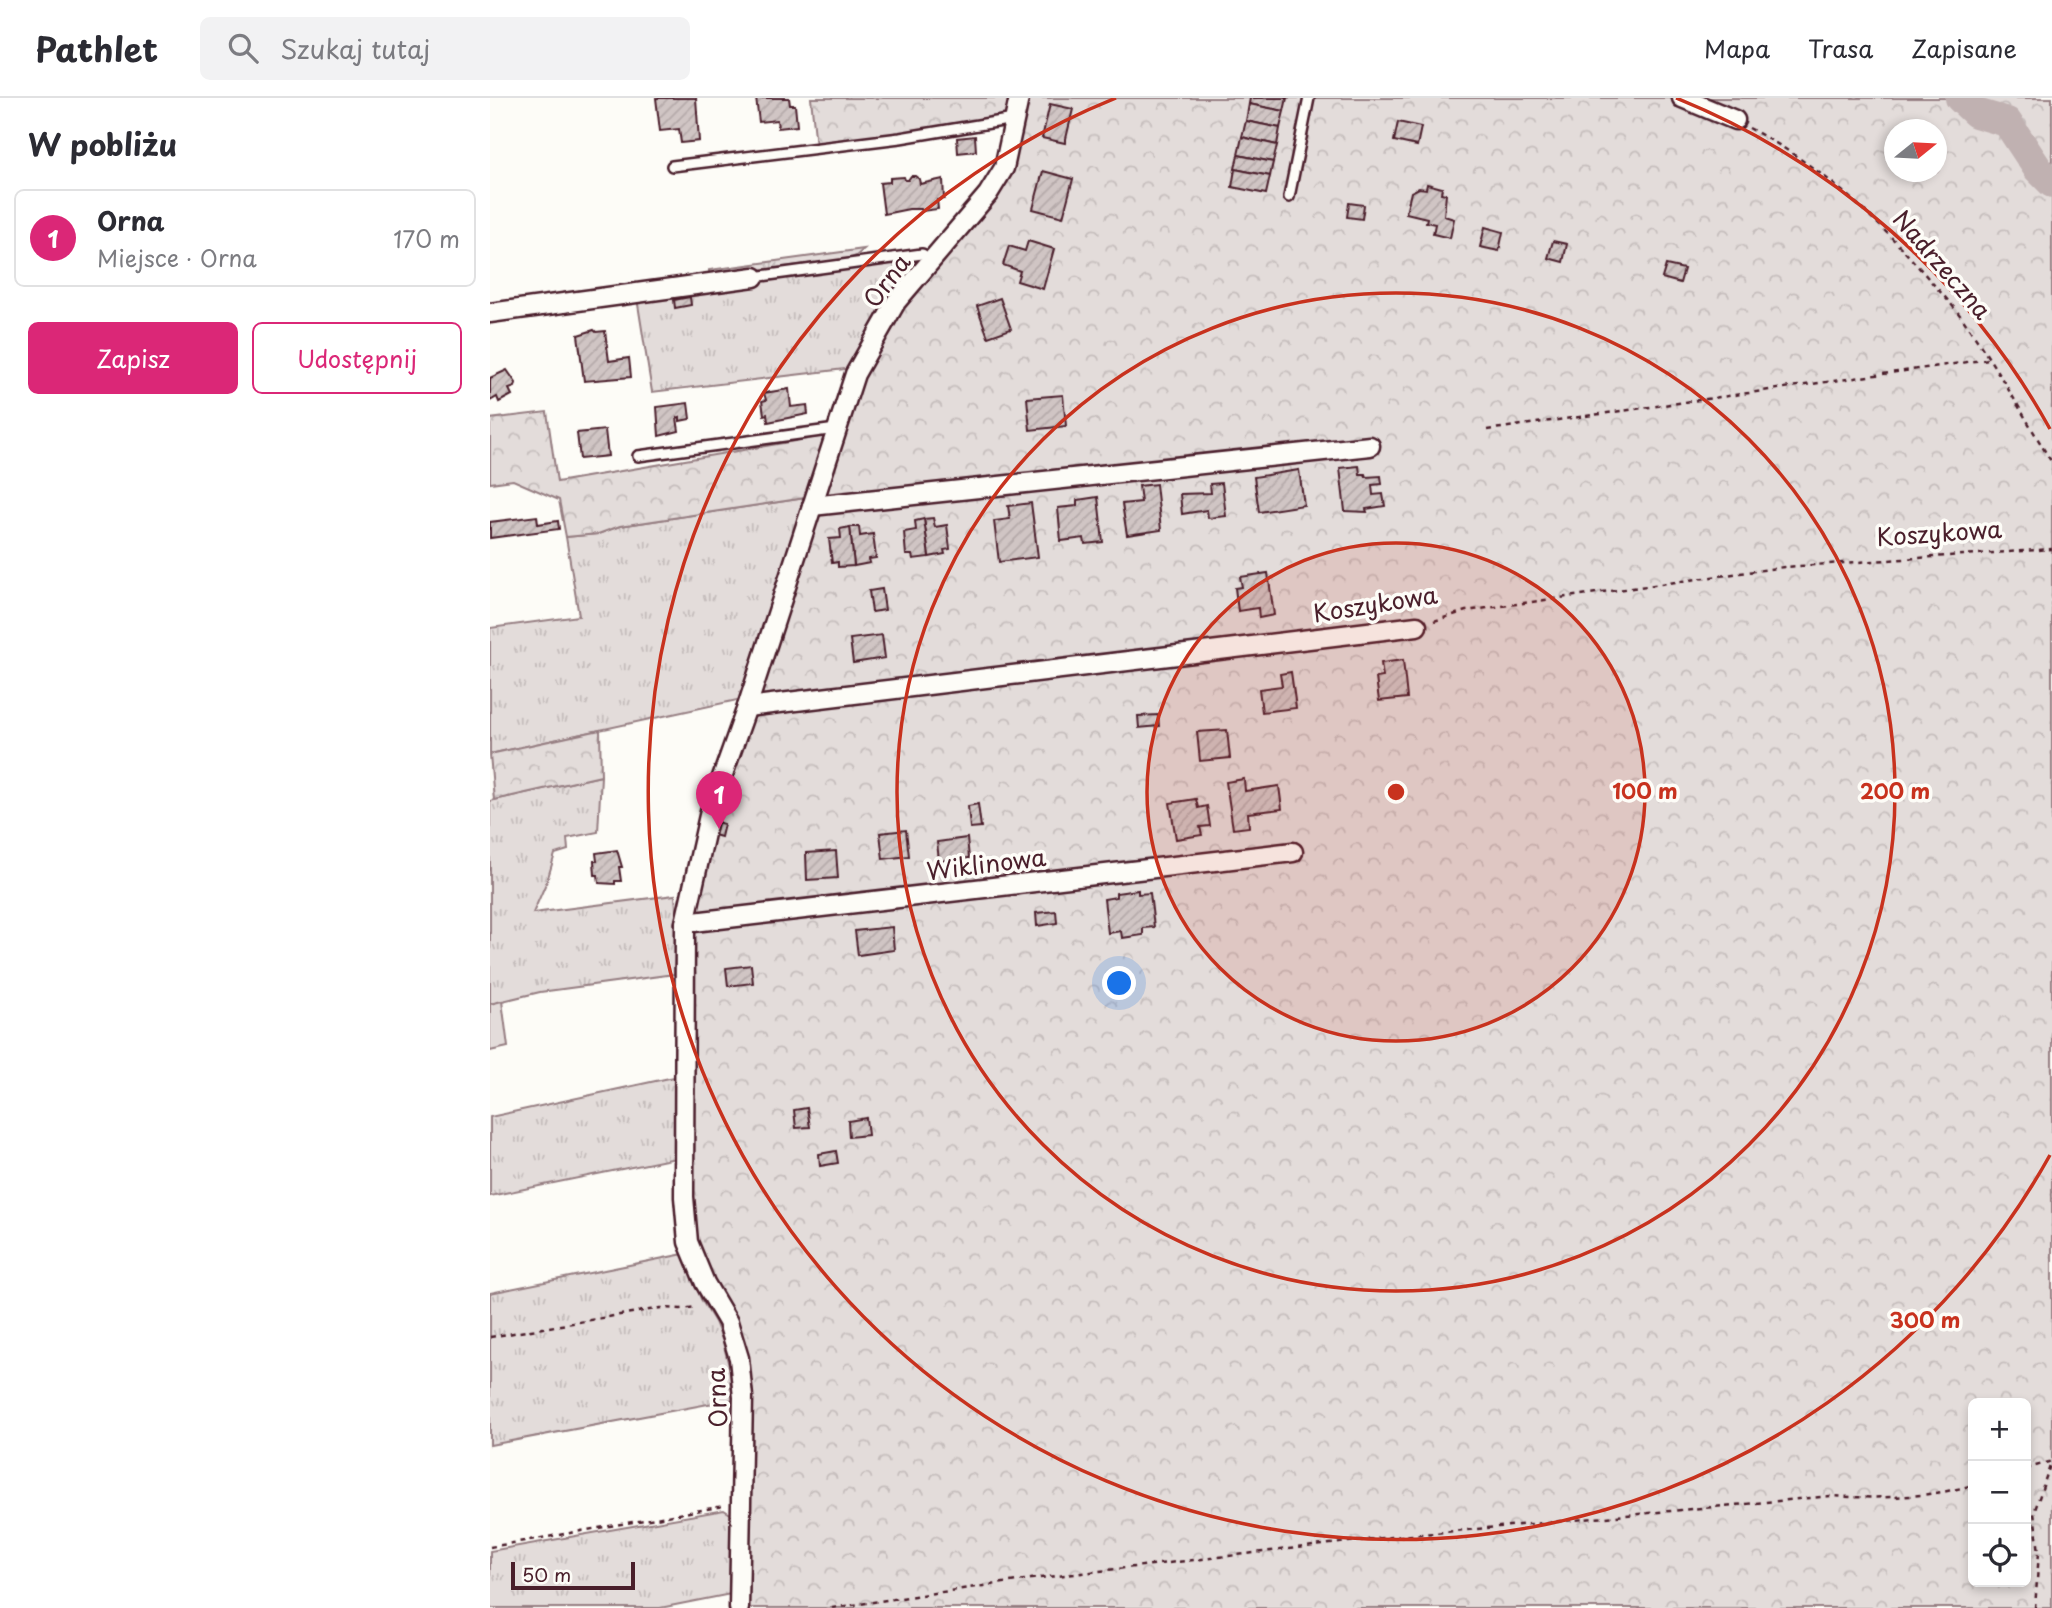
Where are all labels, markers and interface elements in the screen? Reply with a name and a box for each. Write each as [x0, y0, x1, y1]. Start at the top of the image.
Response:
search box [200, 17, 690, 80]
text: Pathlet [35, 23, 158, 73]
icon: search [224, 29, 262, 67]
text: Szukaj tutaj [280, 29, 430, 68]
text: Mapa [1704, 30, 1770, 66]
text: Trasa [1808, 30, 1873, 66]
text: Zapisane [1911, 30, 2017, 66]
north arrow [1884, 119, 1947, 182]
text: W pobliżu [28, 121, 177, 166]
text: Orna [97, 201, 165, 240]
street label: Nadrzeczna [1885, 201, 2001, 327]
text: 1 [48, 221, 59, 256]
text: 170 m [393, 221, 460, 256]
text: Miejsce · Orna [97, 240, 257, 275]
street label: Orna [854, 245, 918, 315]
button: Zapisz [28, 322, 238, 394]
button: Udostępnij [252, 322, 462, 394]
street label: Koszykowa [1875, 510, 2003, 554]
street label: Koszykowa [1310, 575, 1440, 631]
pin: 1 [696, 771, 742, 829]
text: 100 m [1612, 774, 1678, 806]
text: 200 m [1860, 774, 1930, 806]
centre of rings [1384, 780, 1408, 804]
street label: Wiklinowa [924, 838, 1048, 888]
your location [1102, 966, 1136, 1000]
text: 300 m [1890, 1303, 1960, 1335]
street label: Orna [696, 1367, 736, 1429]
map controls [1968, 1398, 2031, 1587]
button: + [1968, 1398, 2031, 1461]
button: − [1968, 1461, 2031, 1524]
button: locate [1968, 1524, 2031, 1587]
scale bar [511, 1559, 635, 1591]
text: 50 m [522, 1560, 571, 1588]

